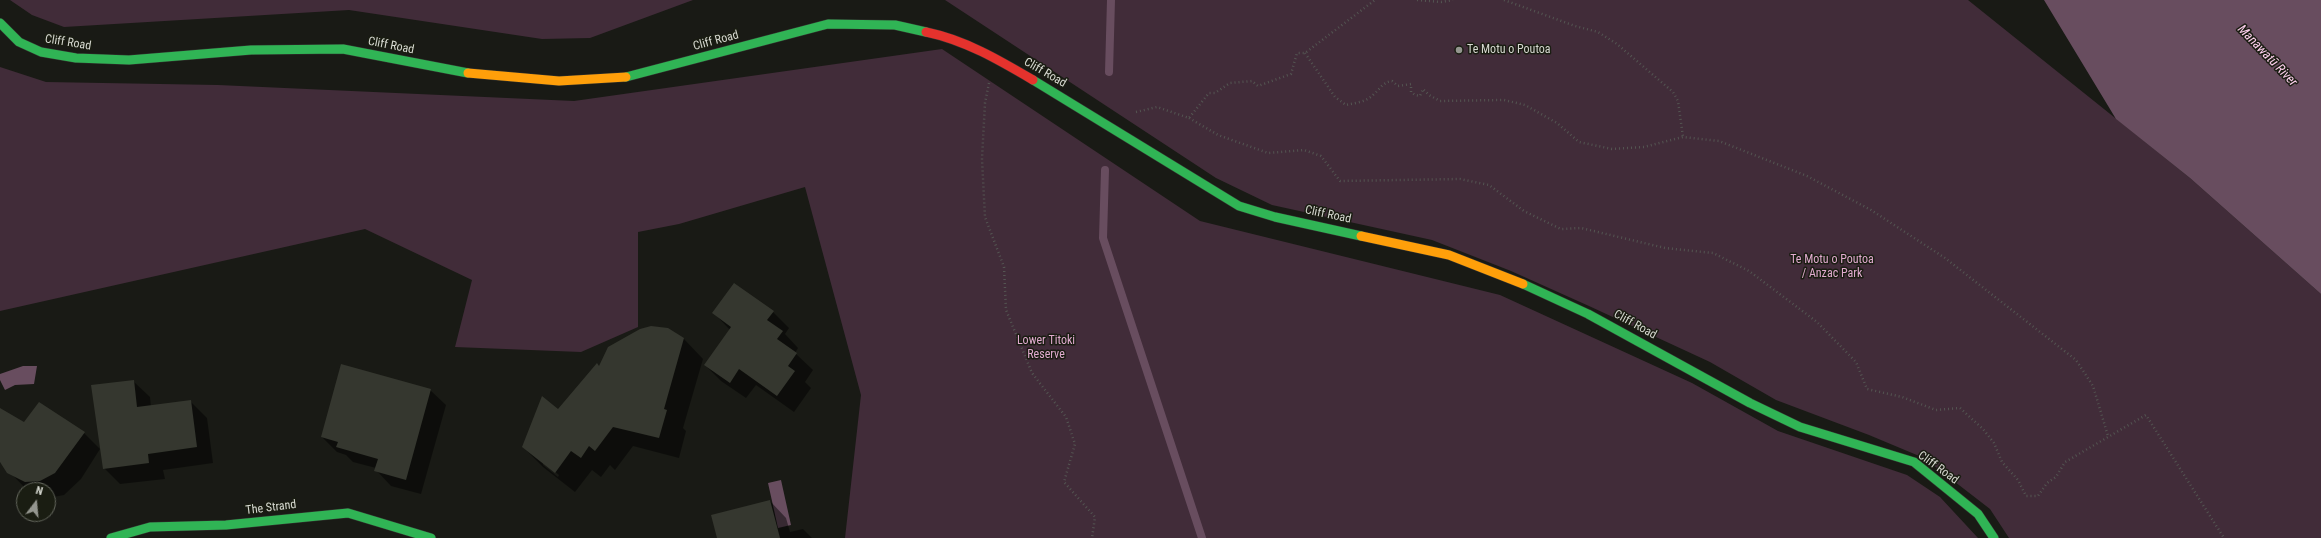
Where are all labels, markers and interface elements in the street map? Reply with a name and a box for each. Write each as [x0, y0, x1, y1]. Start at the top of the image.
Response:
water label: Manawatū River [2234, 22, 2300, 90]
street label: Cliff Road [692, 28, 740, 54]
street label: Cliff Road [44, 32, 92, 54]
street label: Cliff Road [367, 34, 415, 58]
place label: Te Motu o Poutoa [1467, 43, 1551, 57]
marker: Te Motu o Poutoa [1454, 45, 1464, 55]
street label: Cliff Road [1021, 55, 1069, 91]
street label: Cliff Road [1304, 203, 1352, 227]
park label: Te Motu o Poutoa / Anzac Park [1790, 253, 1874, 281]
street label: Cliff Road [1611, 307, 1659, 343]
park label: Lower Titoki Reserve [1017, 334, 1075, 362]
street label: Cliff Road [1915, 448, 1961, 488]
north arrow [16, 482, 56, 522]
text: N [34, 484, 44, 498]
street label: The Strand [245, 498, 297, 518]

